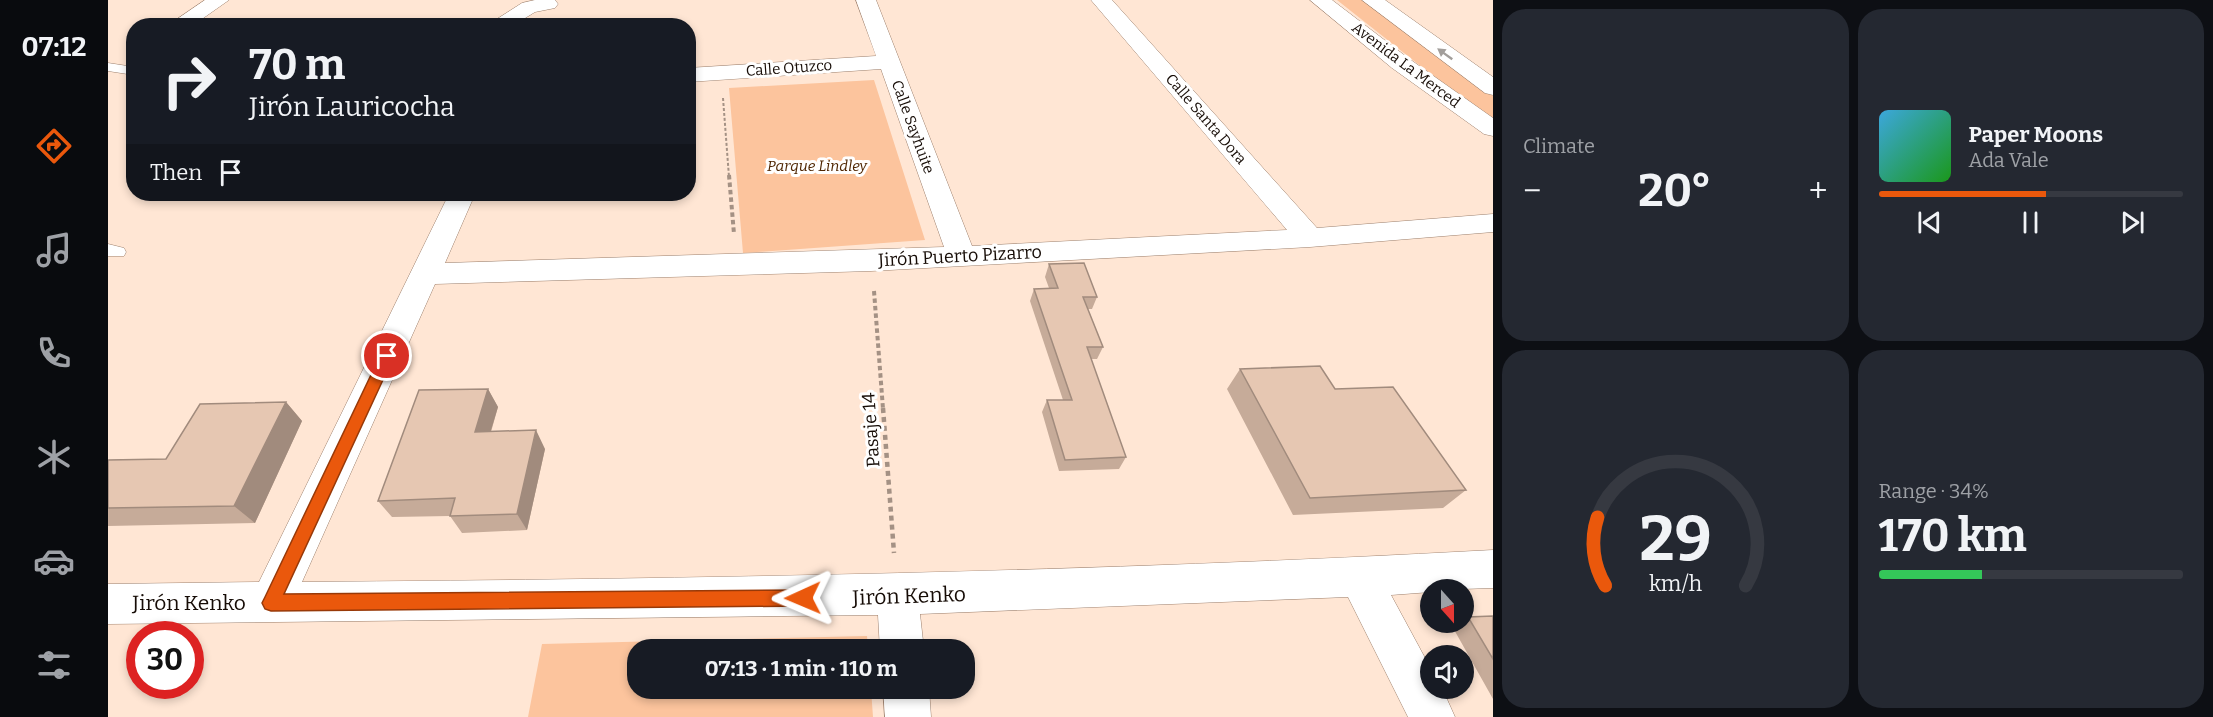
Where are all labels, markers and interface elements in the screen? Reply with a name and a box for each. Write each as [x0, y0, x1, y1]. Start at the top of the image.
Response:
street label: Avenida La Merced [1348, 18, 1464, 112]
text: 07:12 [22, 31, 86, 63]
text: 70 m [249, 40, 345, 90]
icon: right [150, 42, 228, 120]
one-way arrow [1438, 48, 1454, 60]
street label: Calle Otuzco [745, 56, 833, 80]
street label: Calle Santa Dora [1162, 70, 1250, 168]
street label: Calle Sayhuite [888, 78, 938, 176]
text: Jirón Lauricocha [249, 91, 455, 123]
text: Paper Moons [1969, 121, 2103, 148]
icon: directions [33, 125, 75, 167]
text: Climate [1523, 134, 1595, 158]
text: Ada Vale [1969, 148, 2049, 172]
icon: arrive [214, 156, 247, 189]
park label: Parque Lindley [767, 157, 868, 175]
text: Then [150, 159, 202, 186]
text: 20° [1638, 164, 1712, 218]
text: − [1523, 171, 1541, 211]
text: + [1809, 171, 1828, 211]
icon: previous [1913, 206, 1946, 239]
icon: pause [2014, 206, 2047, 239]
icon: next [2116, 206, 2149, 239]
icon: music [33, 229, 75, 271]
street label: Jirón Puerto Pizarro [877, 241, 1042, 271]
pin [361, 330, 412, 381]
icon: phone [33, 332, 75, 374]
icon: arrive [370, 339, 403, 372]
street label: Pasaje 14 [857, 391, 885, 468]
icon: climate [33, 436, 75, 478]
text: Range · 34% [1879, 479, 1989, 503]
text: 29 [1639, 502, 1711, 577]
text: 170 km [1879, 509, 2027, 563]
icon: car [33, 540, 75, 582]
position arrow [771, 566, 835, 630]
text: km/h [1649, 571, 1702, 597]
north arrow [1420, 579, 1474, 633]
map controls [1420, 579, 1474, 699]
street label: Jirón Kenko [851, 581, 966, 611]
street label: Jirón Kenko [131, 590, 246, 616]
speed limit sign: 30 [126, 621, 204, 699]
icon: filters [33, 644, 75, 686]
button: sound [1420, 645, 1474, 699]
text: 07:13 · 1 min · 110 m [705, 655, 897, 682]

